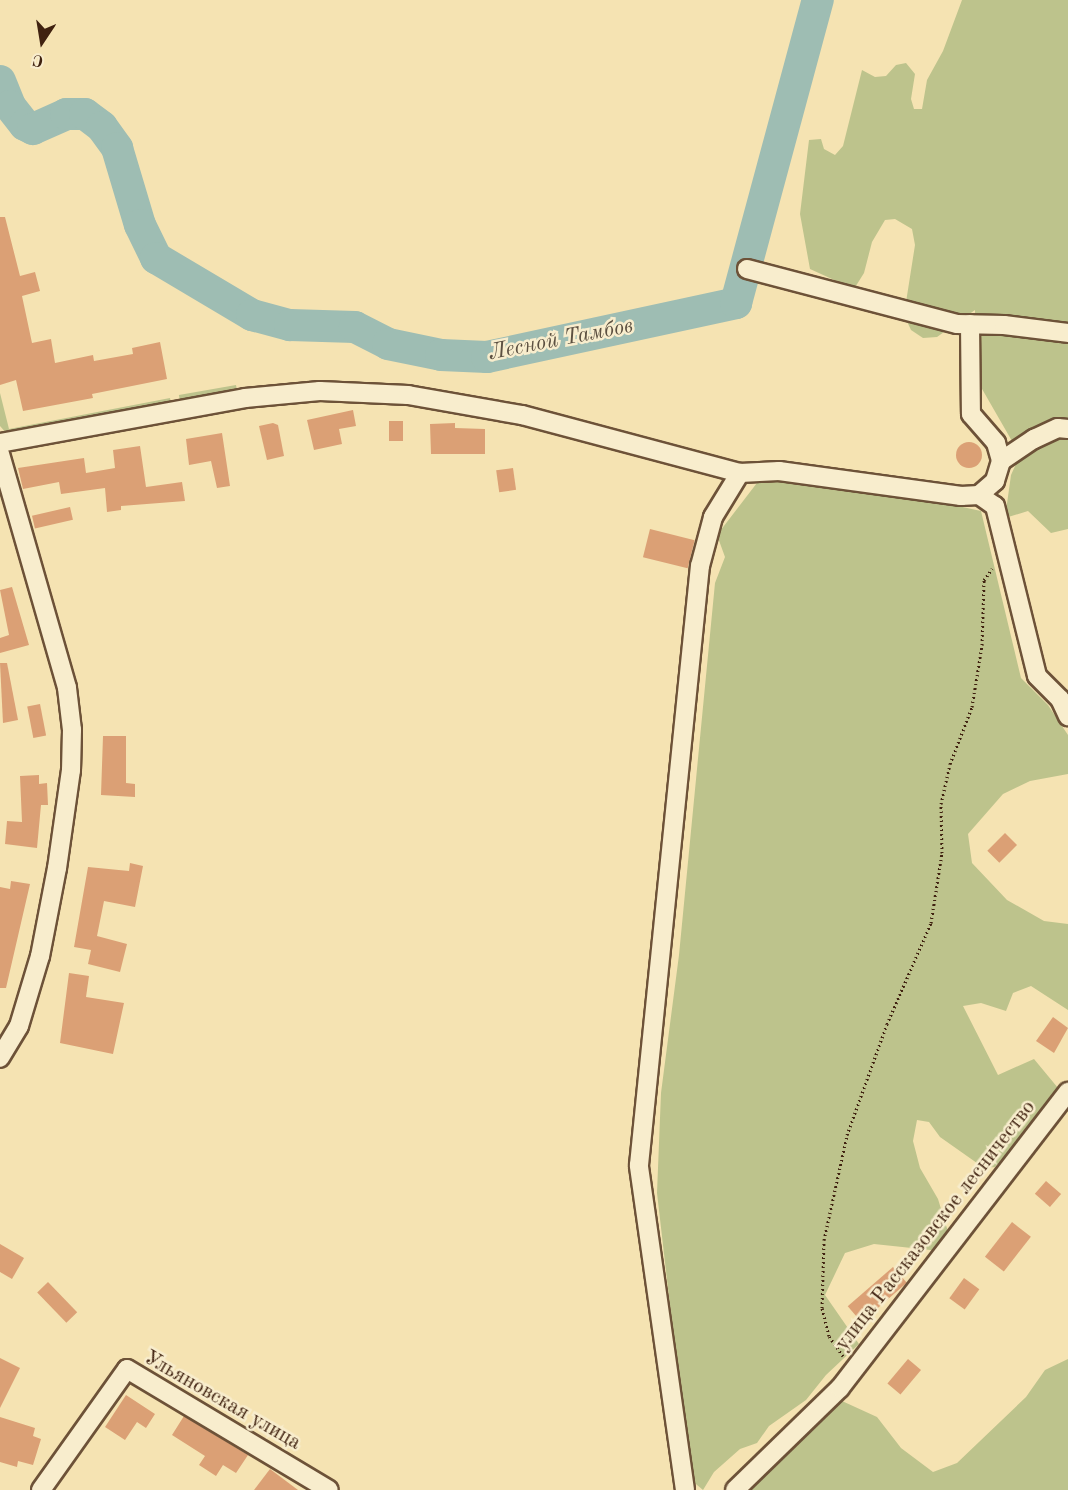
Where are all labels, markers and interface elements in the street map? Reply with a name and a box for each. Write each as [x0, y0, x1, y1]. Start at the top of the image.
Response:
north arrow [12, 12, 72, 72]
text: С [31, 51, 45, 69]
water label: Лесной Тамбов [486, 313, 636, 367]
street label: улица Рассказовское лесничество [830, 1096, 1042, 1356]
street label: Ульяновская улица [139, 1346, 305, 1456]

